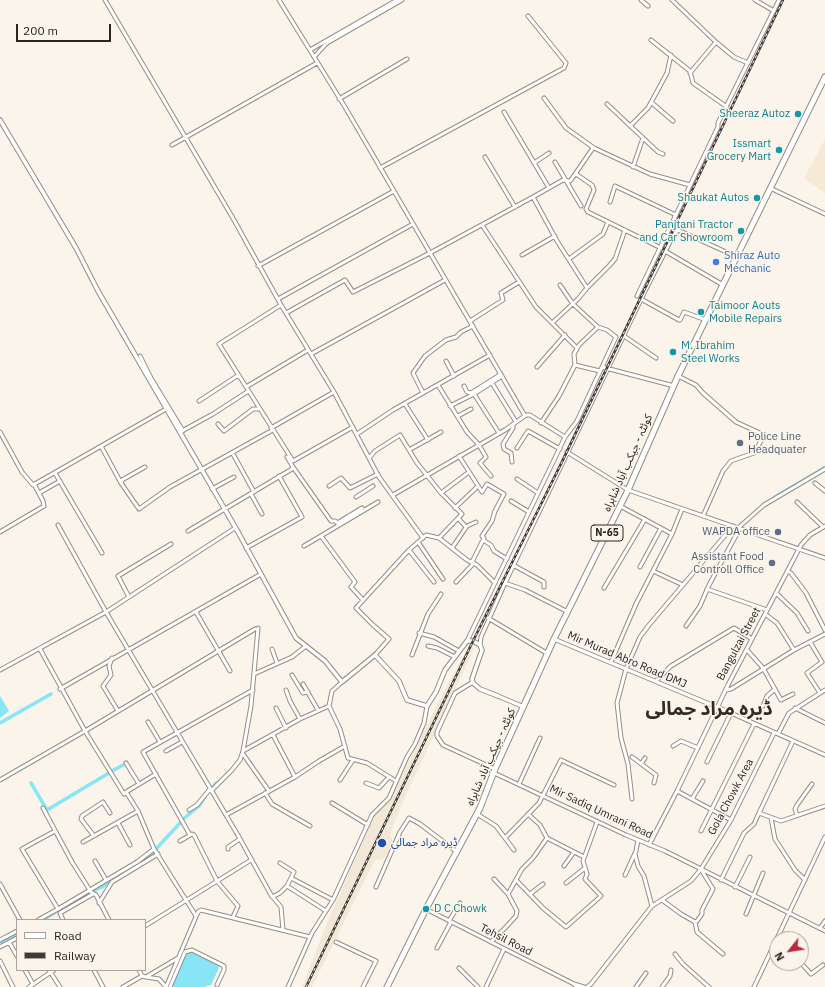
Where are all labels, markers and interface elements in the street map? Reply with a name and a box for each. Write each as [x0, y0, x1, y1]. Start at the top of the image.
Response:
scale bar [18, 16, 113, 42]
text: 200 m [23, 23, 58, 38]
place label: Sheeraz Autoz [719, 107, 790, 121]
marker: Sheeraz Autoz [793, 109, 803, 119]
place label: Issmart Grocery Mart [707, 137, 771, 163]
marker: Issmart Grocery Mart [774, 145, 784, 155]
place label: Shaukat Autos [678, 191, 749, 205]
marker: Shaukat Autos [752, 193, 762, 203]
place label: Panjtani Tractor and Car Showroom [639, 218, 733, 244]
marker: Panjtani Tractor and Car Showroom [736, 226, 746, 236]
place label: Shiraz Auto Mechanic [724, 249, 780, 275]
marker: Shiraz Auto Mechanic [711, 257, 721, 267]
place label: Taimoor Aouts Mobile Repairs [709, 299, 782, 325]
marker: Taimoor Aouts Mobile Repairs [696, 307, 706, 317]
place label: M. Ibrahim Steel Works [681, 339, 740, 365]
marker: M. Ibrahim Steel Works [668, 347, 678, 357]
street label: کوئٹہ - جیکب آباد شاہراہ [601, 412, 655, 514]
place label: Police Line Headquater [748, 430, 806, 456]
marker: Police Line Headquater [735, 438, 745, 448]
road number: N-65 [591, 525, 623, 541]
place label: WAPDA office [702, 525, 770, 539]
marker: WAPDA office [773, 527, 783, 537]
place label: Assistant Food Controll Office [691, 550, 764, 576]
marker: Assistant Food Controll Office [767, 558, 777, 568]
street label: Bangulzai Street [714, 605, 764, 683]
street label: Mir Murad Abro Road DMJ [565, 629, 689, 691]
district label: ڈیرہ مراد جمالی [645, 699, 773, 721]
street label: کوئٹہ - جیکب آباد شاہراہ [464, 706, 518, 808]
street label: Gola Chowk Area [705, 757, 757, 837]
street label: Mir Sadiq Umrani Road [547, 782, 655, 842]
place label: ڈیرہ مراد جمالی [391, 836, 458, 850]
marker: ڈیرہ مراد جمالی [376, 837, 388, 849]
place label: D C Chowk [434, 902, 487, 916]
marker: D C Chowk [421, 904, 431, 914]
legend [16, 919, 146, 971]
street label: Tehsil Road [478, 921, 534, 959]
text: Road [54, 928, 82, 943]
north arrow [769, 931, 809, 971]
text: Railway [54, 948, 96, 963]
text: N [771, 950, 788, 963]

